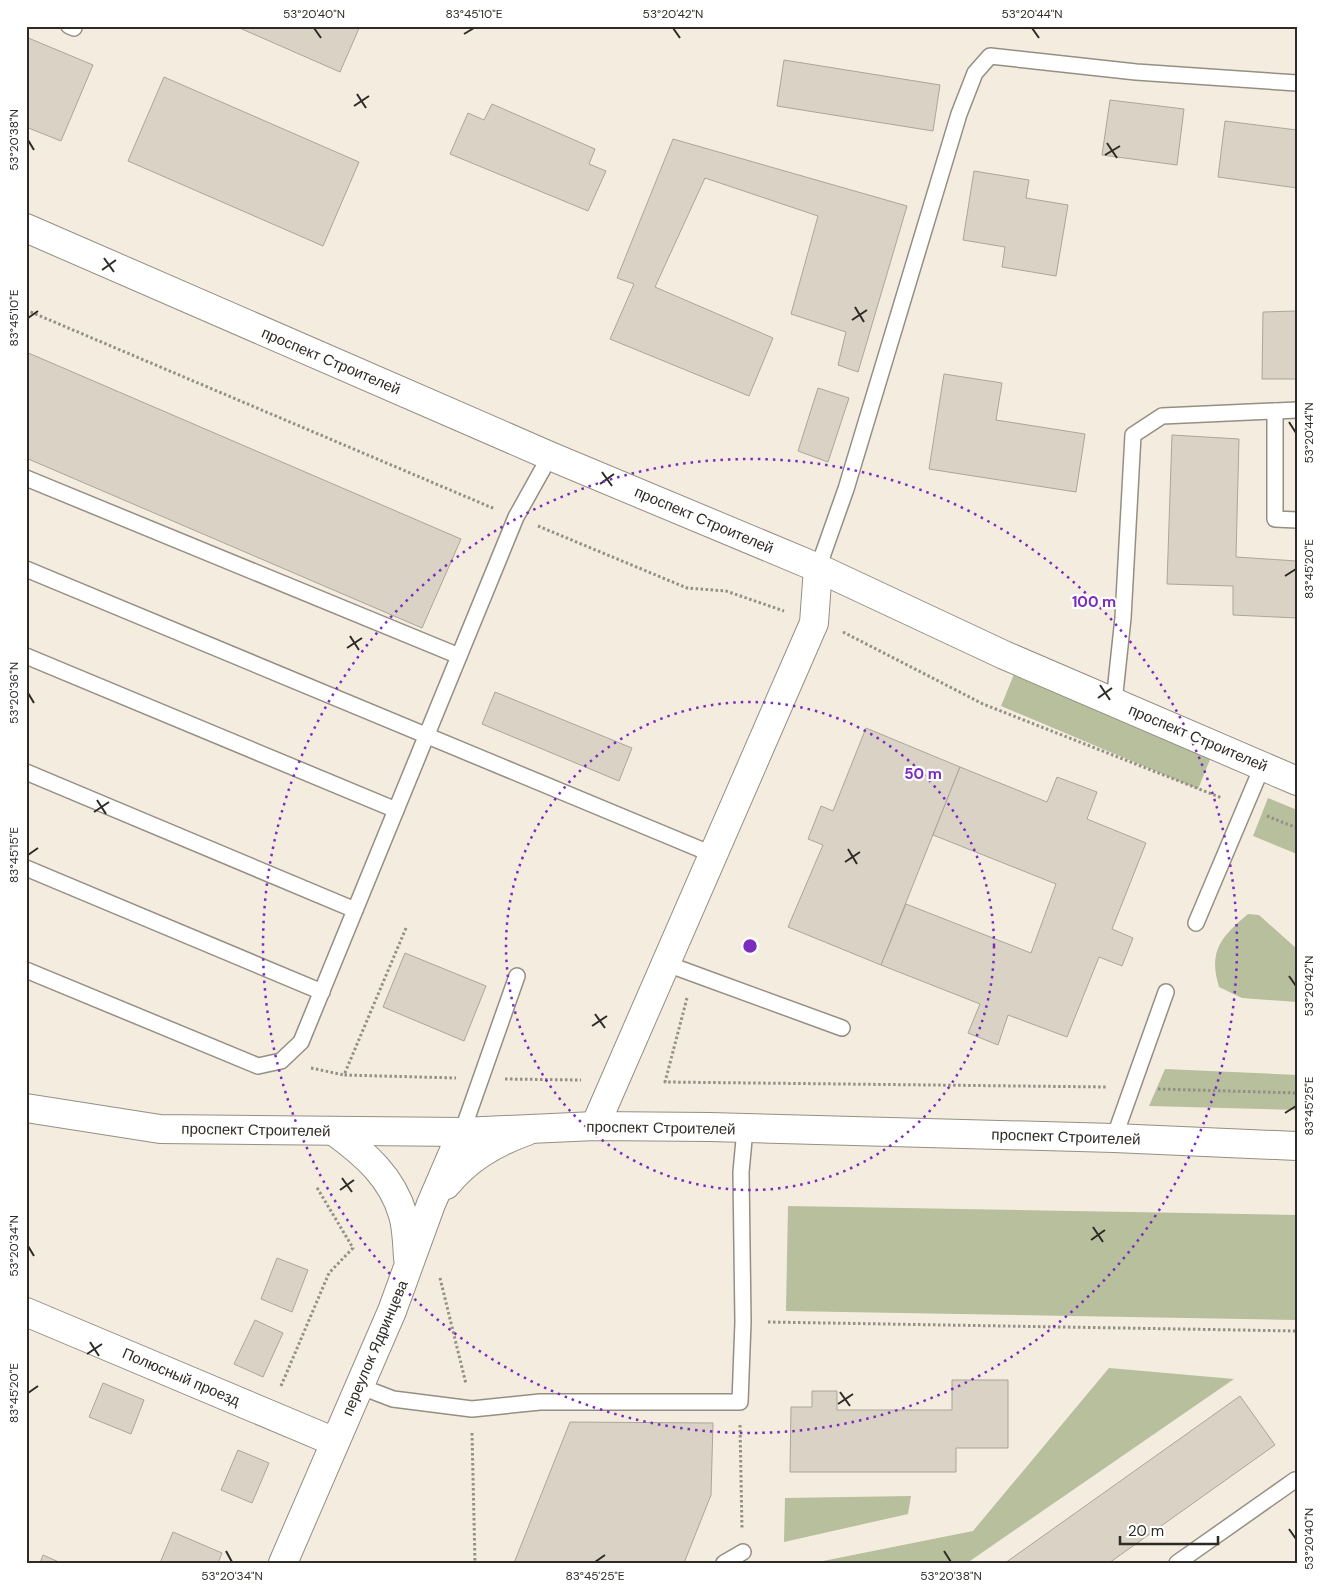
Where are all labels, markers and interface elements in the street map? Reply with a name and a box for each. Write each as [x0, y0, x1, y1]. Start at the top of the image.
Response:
text: 53°20'40"N [283, 6, 345, 22]
text: 83°45'10"E [445, 6, 503, 22]
text: 53°20'42"N [643, 6, 703, 22]
text: 53°20'44"N [1001, 6, 1063, 22]
text: 53°20'38"N [6, 109, 22, 171]
text: 83°45'10"E [6, 289, 22, 347]
street label: проспект Строителей [258, 323, 404, 399]
text: 53°20'44"N [1301, 402, 1317, 464]
street label: проспект Строителей [631, 482, 777, 558]
text: 83°45'20"E [1301, 539, 1317, 599]
text: 100 m [1072, 592, 1116, 612]
text: 53°20'36"N [6, 662, 22, 724]
street label: проспект Строителей [1125, 700, 1271, 776]
text: 50 m [904, 764, 942, 784]
text: 83°45'15"E [6, 827, 22, 883]
centre of rings [741, 937, 759, 955]
text: 53°20'42"N [1301, 956, 1317, 1016]
text: 83°45'25"E [1301, 1076, 1317, 1136]
street label: проспект Строителей [586, 1117, 736, 1139]
street label: проспект Строителей [181, 1119, 331, 1141]
street label: проспект Строителей [991, 1124, 1141, 1150]
text: 53°20'34"N [6, 1215, 22, 1277]
street label: переулок Ядринцева [337, 1277, 413, 1419]
street label: Полюсный проезд [119, 1343, 243, 1411]
text: 83°45'20"E [6, 1363, 22, 1423]
text: 53°20'40"N [1301, 1508, 1317, 1570]
scale bar [1120, 1514, 1218, 1546]
text: 20 m [1128, 1521, 1164, 1541]
text: 53°20'34"N [201, 1568, 263, 1584]
text: 83°45'25"E [565, 1568, 625, 1584]
text: 53°20'38"N [920, 1568, 982, 1584]

